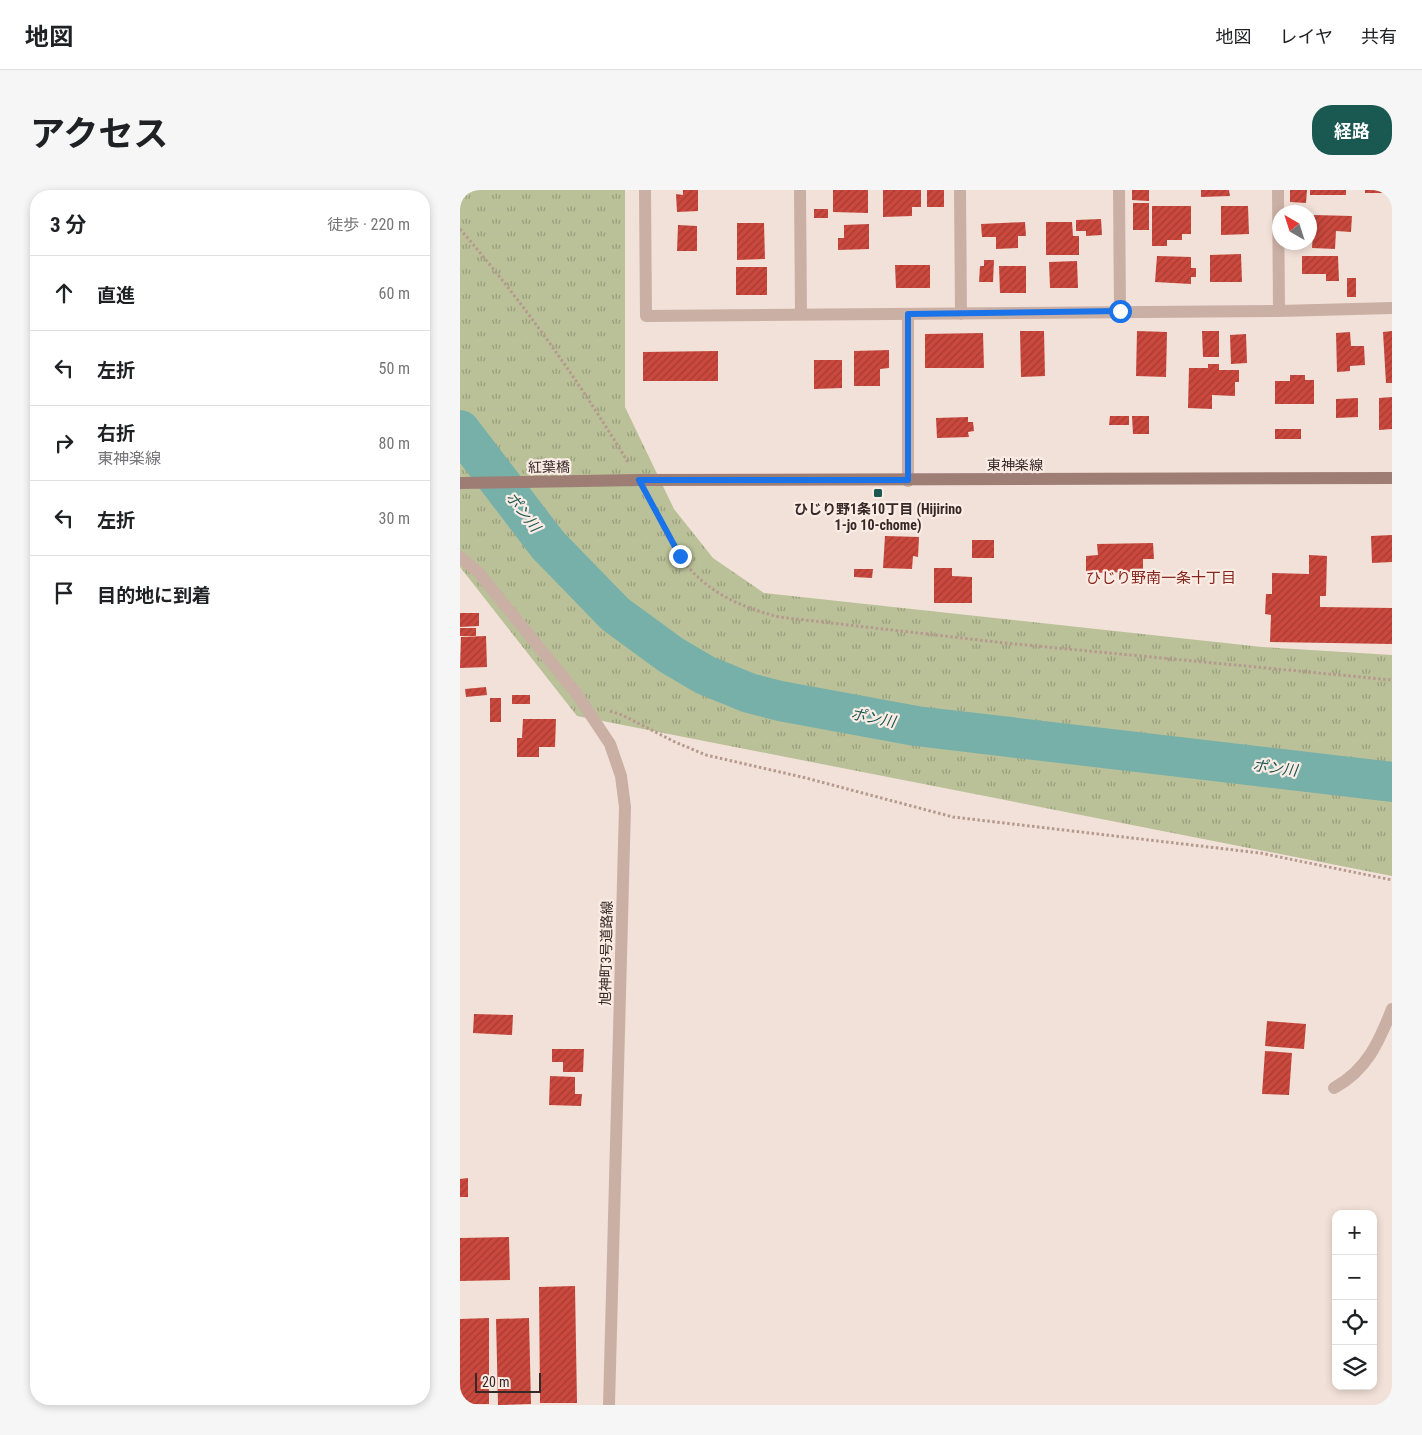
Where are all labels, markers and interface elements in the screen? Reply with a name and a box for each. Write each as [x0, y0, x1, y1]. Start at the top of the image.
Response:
text: 地図 [25, 23, 73, 51]
text: 地図 [1216, 26, 1252, 47]
text: レイヤ [1280, 26, 1333, 47]
text: 共有 [1361, 26, 1397, 47]
button: 経路 [1312, 105, 1392, 155]
text: アクセス [30, 114, 168, 155]
north arrow [1272, 205, 1317, 250]
text: 3 分 [50, 213, 86, 237]
text: 徒歩 · 220 m [327, 215, 410, 234]
icon: ahead [50, 279, 78, 307]
text: 直進 [97, 284, 135, 307]
text: 60 m [378, 284, 410, 303]
route start [1109, 300, 1132, 323]
icon: left [50, 354, 78, 382]
text: 左折 [97, 359, 135, 382]
text: 50 m [378, 359, 410, 378]
text: 右折 [97, 422, 135, 445]
icon: right [50, 429, 78, 457]
text: 80 m [378, 434, 410, 453]
text: 東神楽線 [97, 449, 161, 468]
street label: 東神楽線 [987, 457, 1043, 473]
street label: 紅葉橋 [528, 459, 570, 475]
marker: ひじり野1条10丁目 (Hijirino 1-jo 10-chome) [872, 487, 884, 499]
water label: ポン川 [502, 489, 545, 537]
place label: ひじり野1条10丁目 (Hijirino 1-jo 10-chome) [794, 501, 962, 534]
icon: left [50, 504, 78, 532]
text: 左折 [97, 509, 135, 532]
text: 30 m [378, 509, 410, 528]
route end [669, 545, 692, 568]
district label: ひじり野南一条十丁目 [1086, 569, 1236, 587]
icon: arrive [50, 579, 78, 607]
text: 目的地に到着 [97, 584, 211, 607]
water label: ポン川 [849, 705, 899, 732]
water label: ポン川 [1252, 756, 1300, 780]
street label: 旭神町3号道路線 [597, 900, 615, 1006]
map controls [1332, 1210, 1377, 1390]
button: + [1332, 1210, 1377, 1255]
button: − [1332, 1255, 1377, 1300]
button: locate [1332, 1300, 1377, 1345]
button: layers [1332, 1345, 1377, 1390]
scale bar [475, 1370, 541, 1393]
text: 20 m [482, 1374, 510, 1390]

